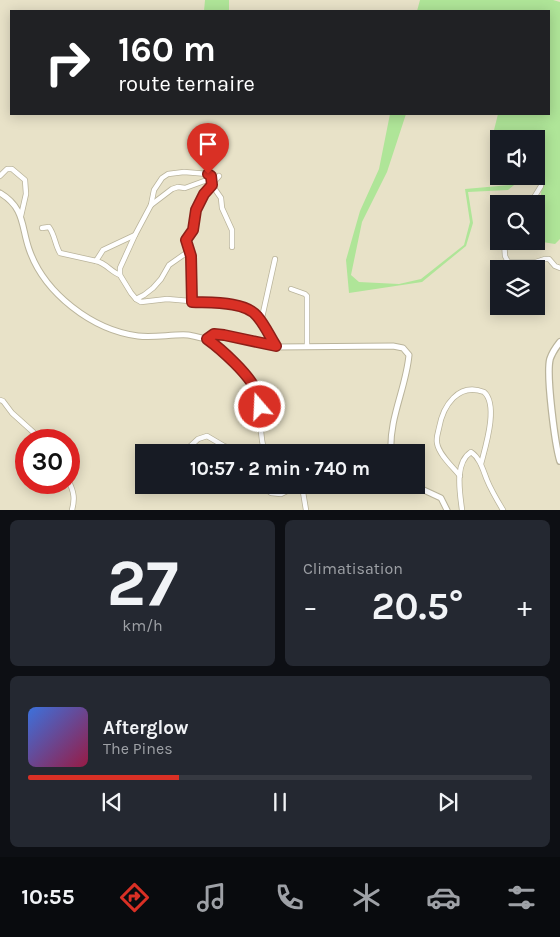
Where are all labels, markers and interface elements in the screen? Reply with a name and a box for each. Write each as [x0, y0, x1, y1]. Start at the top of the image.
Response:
text: 160 m [118, 29, 216, 70]
icon: right [35, 30, 100, 95]
text: route ternaire [118, 71, 255, 97]
pin [187, 123, 229, 174]
icon: arrive [194, 130, 222, 158]
map controls [490, 130, 545, 315]
button: sound [490, 130, 545, 185]
button: search [490, 195, 545, 250]
button: layers [490, 260, 545, 315]
position arrow [233, 380, 285, 432]
speed limit sign: 30 [15, 429, 80, 494]
text: 10:57 · 2 min · 740 m [190, 458, 370, 480]
text: 27 [107, 545, 178, 621]
text: Climatisation [303, 559, 403, 578]
text: 20.5° [371, 584, 464, 629]
text: − [303, 590, 318, 623]
text: + [517, 590, 532, 623]
text: km/h [122, 616, 163, 635]
text: Afterglow [103, 717, 189, 739]
text: The Pines [103, 739, 173, 758]
icon: previous [98, 788, 126, 816]
icon: pause [266, 788, 294, 816]
icon: next [434, 788, 462, 816]
icon: directions [117, 880, 152, 915]
icon: music [194, 880, 229, 915]
icon: phone [272, 880, 307, 915]
icon: climate [349, 880, 384, 915]
icon: car [426, 880, 461, 915]
icon: filters [504, 880, 539, 915]
text: 10:55 [21, 884, 74, 910]

